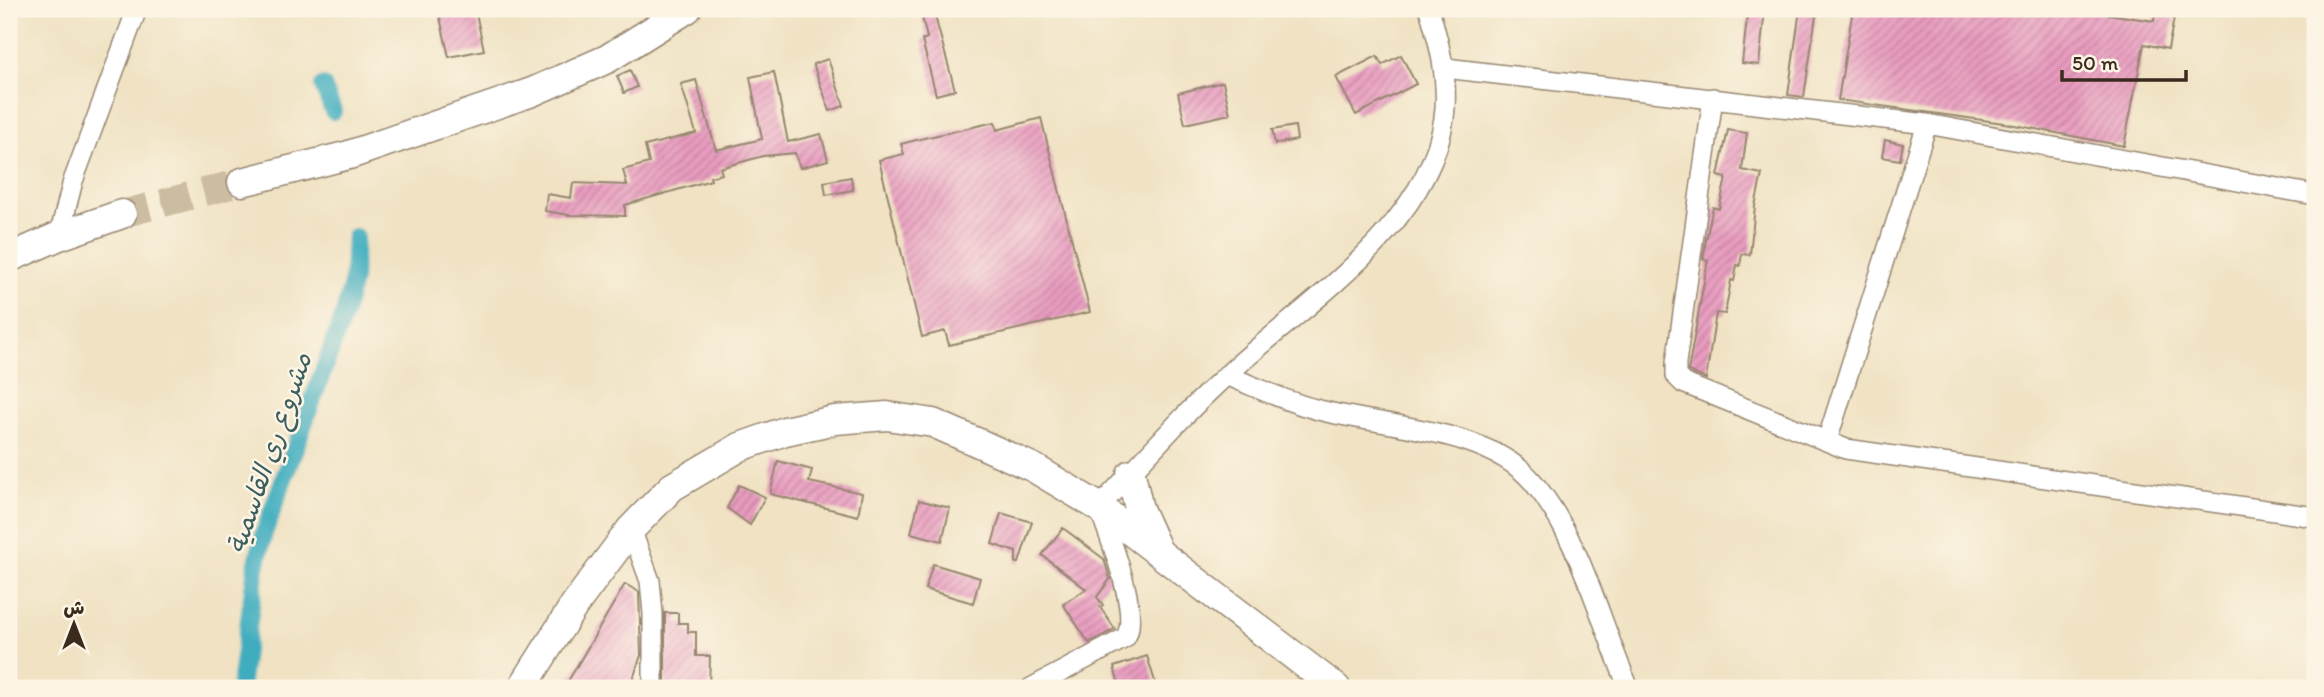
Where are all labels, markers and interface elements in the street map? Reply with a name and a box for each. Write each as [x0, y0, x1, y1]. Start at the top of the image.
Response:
scale bar [2062, 38, 2186, 82]
text: 50 m [2072, 50, 2119, 75]
water label: مشروع ري القاسمية [220, 348, 321, 559]
north arrow [38, 588, 108, 658]
text: ش [64, 596, 85, 619]

